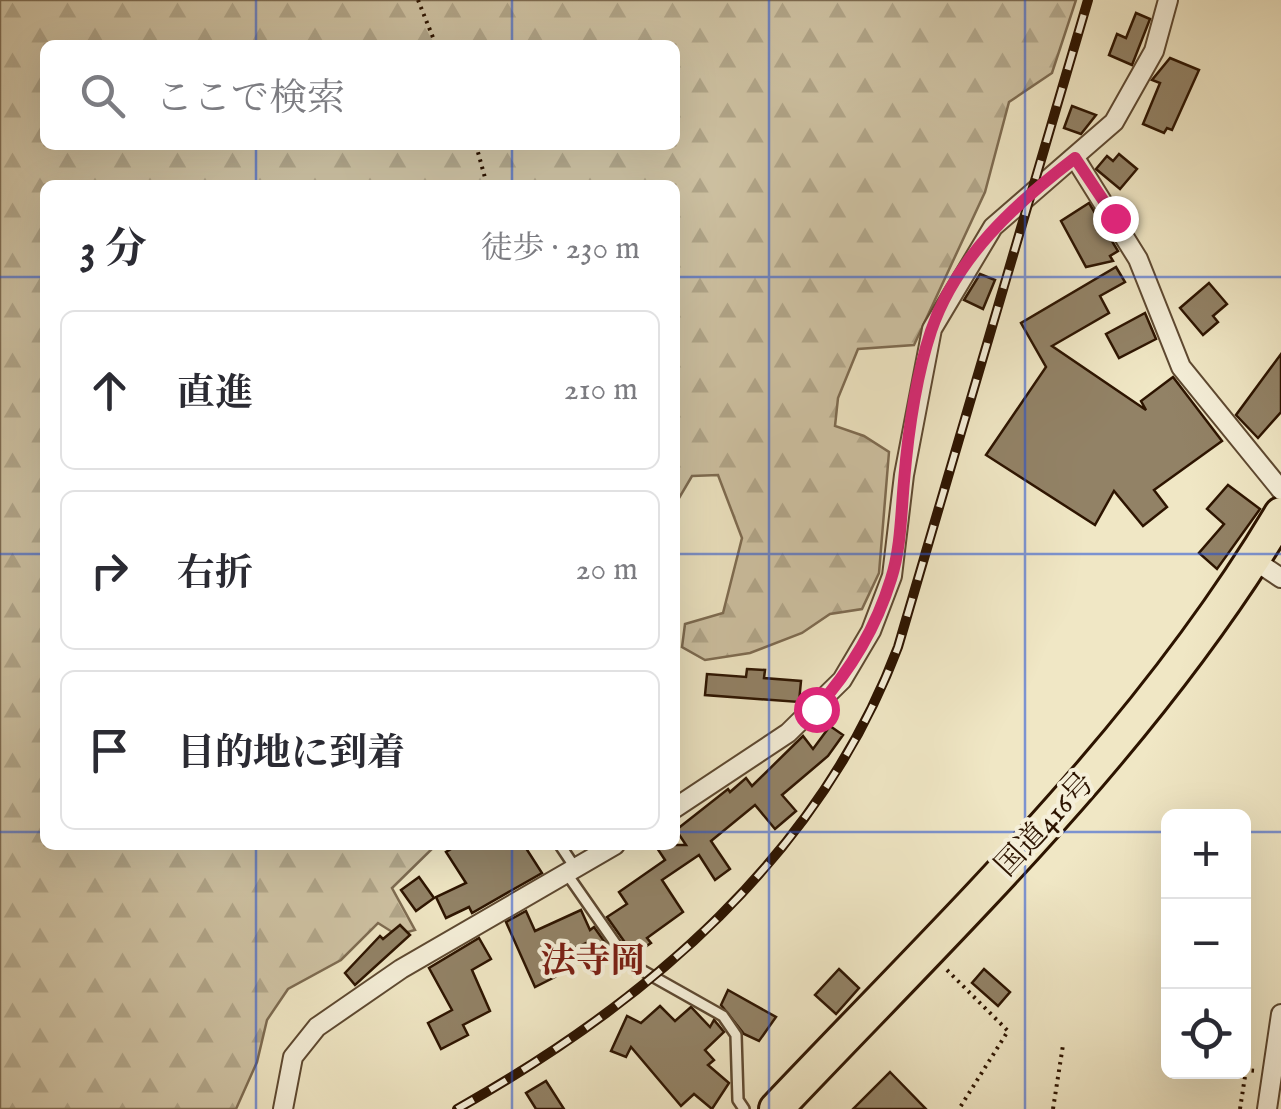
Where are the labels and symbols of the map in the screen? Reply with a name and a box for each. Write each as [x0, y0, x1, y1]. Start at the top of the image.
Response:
route end [1093, 196, 1139, 242]
route start [794, 687, 840, 733]
street label: 国道416号 [988, 765, 1103, 885]
district label: 法寺岡 [540, 940, 646, 985]

